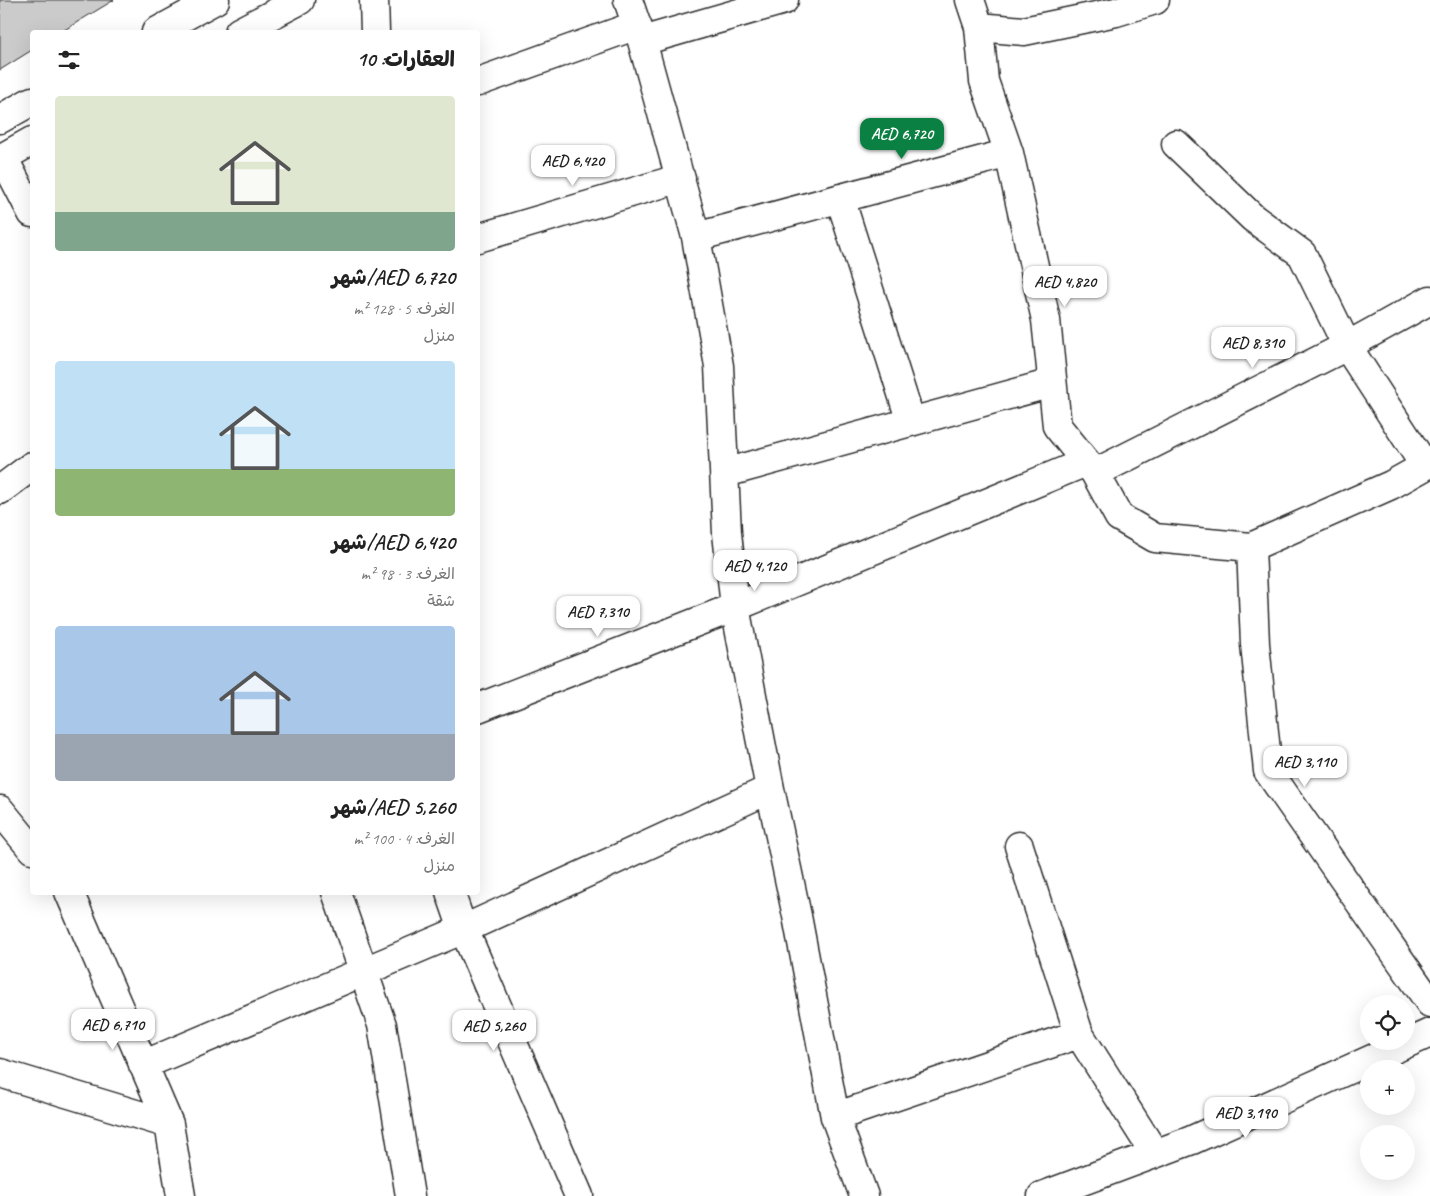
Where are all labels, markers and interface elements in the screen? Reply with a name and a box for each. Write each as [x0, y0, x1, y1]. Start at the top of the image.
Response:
icon: filters [55, 46, 83, 74]
text: العقارات: 10 [357, 46, 455, 72]
pin: AED 6,720 [845, 118, 959, 160]
text: AED 6,720 [871, 124, 933, 144]
icon: home [210, 128, 300, 218]
pin: AED 6,420 [516, 144, 630, 187]
text: AED 6,420 [542, 151, 604, 171]
text: AED 6,720/شهر [332, 264, 455, 290]
pin: AED 4,820 [1008, 266, 1122, 308]
text: AED 4,820 [1034, 272, 1096, 292]
text: الغرف: 5 · 128 m² [354, 299, 455, 319]
text: منزل [423, 326, 455, 346]
pin: AED 8,310 [1196, 326, 1310, 369]
text: AED 8,310 [1222, 333, 1284, 353]
icon: home [210, 393, 300, 483]
text: AED 6,420/شهر [332, 529, 455, 555]
pin: AED 4,120 [698, 550, 812, 592]
text: AED 4,120 [724, 556, 786, 576]
text: الغرف: 3 · 98 m² [361, 564, 455, 584]
text: شقة [427, 591, 455, 611]
pin: AED 7,310 [541, 596, 655, 638]
text: AED 7,310 [567, 602, 629, 622]
icon: home [210, 658, 300, 748]
pin: AED 3,110 [1248, 746, 1362, 788]
text: AED 3,110 [1274, 752, 1336, 772]
text: AED 5,260/شهر [332, 794, 455, 820]
text: الغرف: 4 · 100 m² [354, 829, 455, 849]
text: منزل [423, 856, 455, 876]
map controls [1360, 995, 1415, 1180]
button: locate [1360, 995, 1415, 1050]
pin: AED 6,710 [56, 1008, 170, 1051]
pin: AED 5,260 [437, 1010, 551, 1052]
text: AED 6,710 [82, 1015, 144, 1035]
text: AED 5,260 [463, 1016, 525, 1036]
button: + [1360, 1060, 1415, 1115]
pin: AED 3,190 [1189, 1096, 1303, 1139]
text: AED 3,190 [1215, 1103, 1277, 1123]
button: − [1360, 1125, 1415, 1180]

